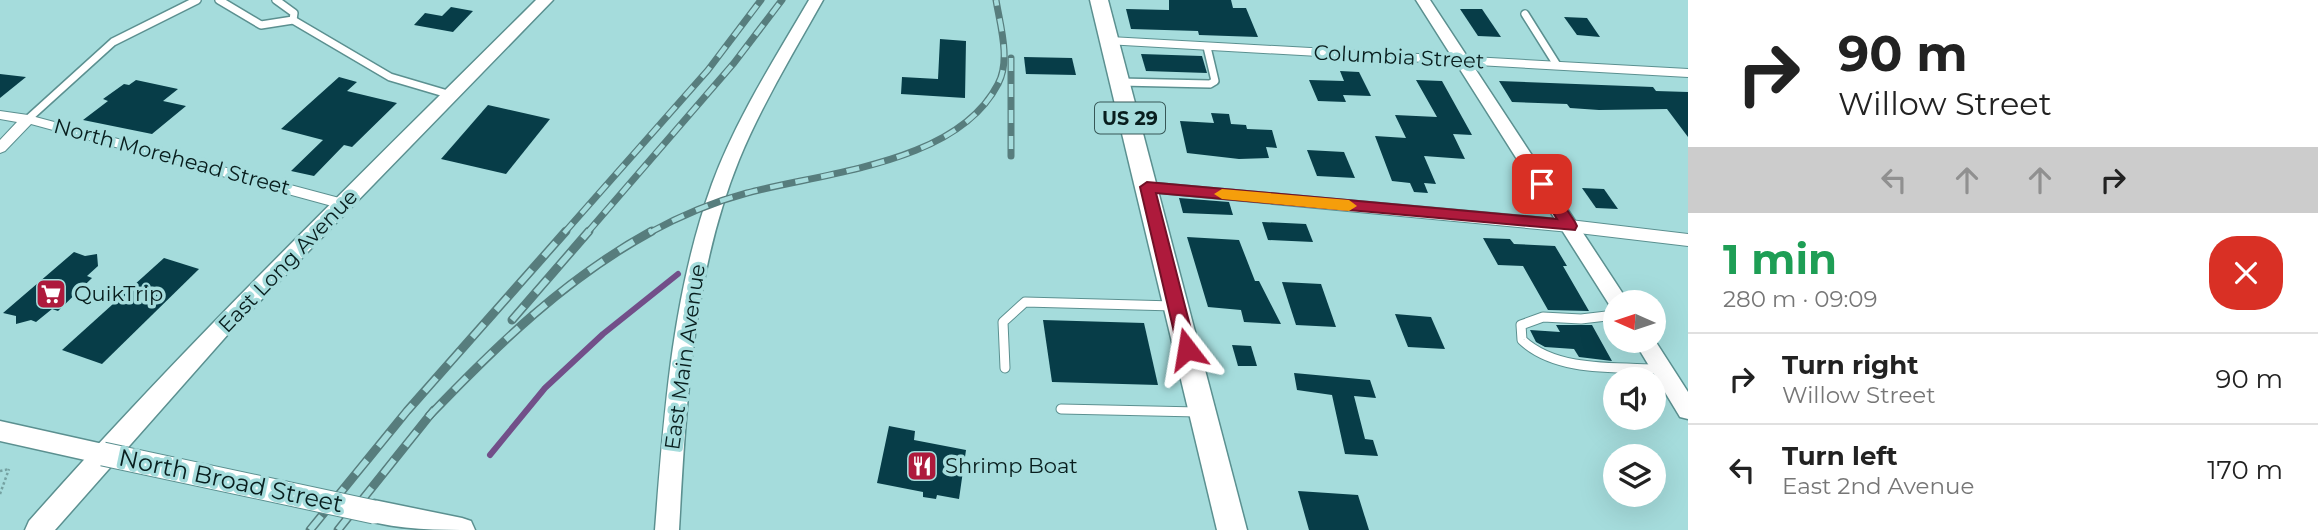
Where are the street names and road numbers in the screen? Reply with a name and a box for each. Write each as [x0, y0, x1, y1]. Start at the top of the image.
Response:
street label: Columbia Street [1313, 40, 1485, 73]
road number: US 29 [1095, 102, 1165, 134]
street label: North Morehead Street [51, 113, 293, 200]
street label: East Long Avenue [213, 184, 362, 337]
street label: East Main Avenue [659, 262, 710, 452]
street label: North Broad Street [116, 443, 346, 518]

